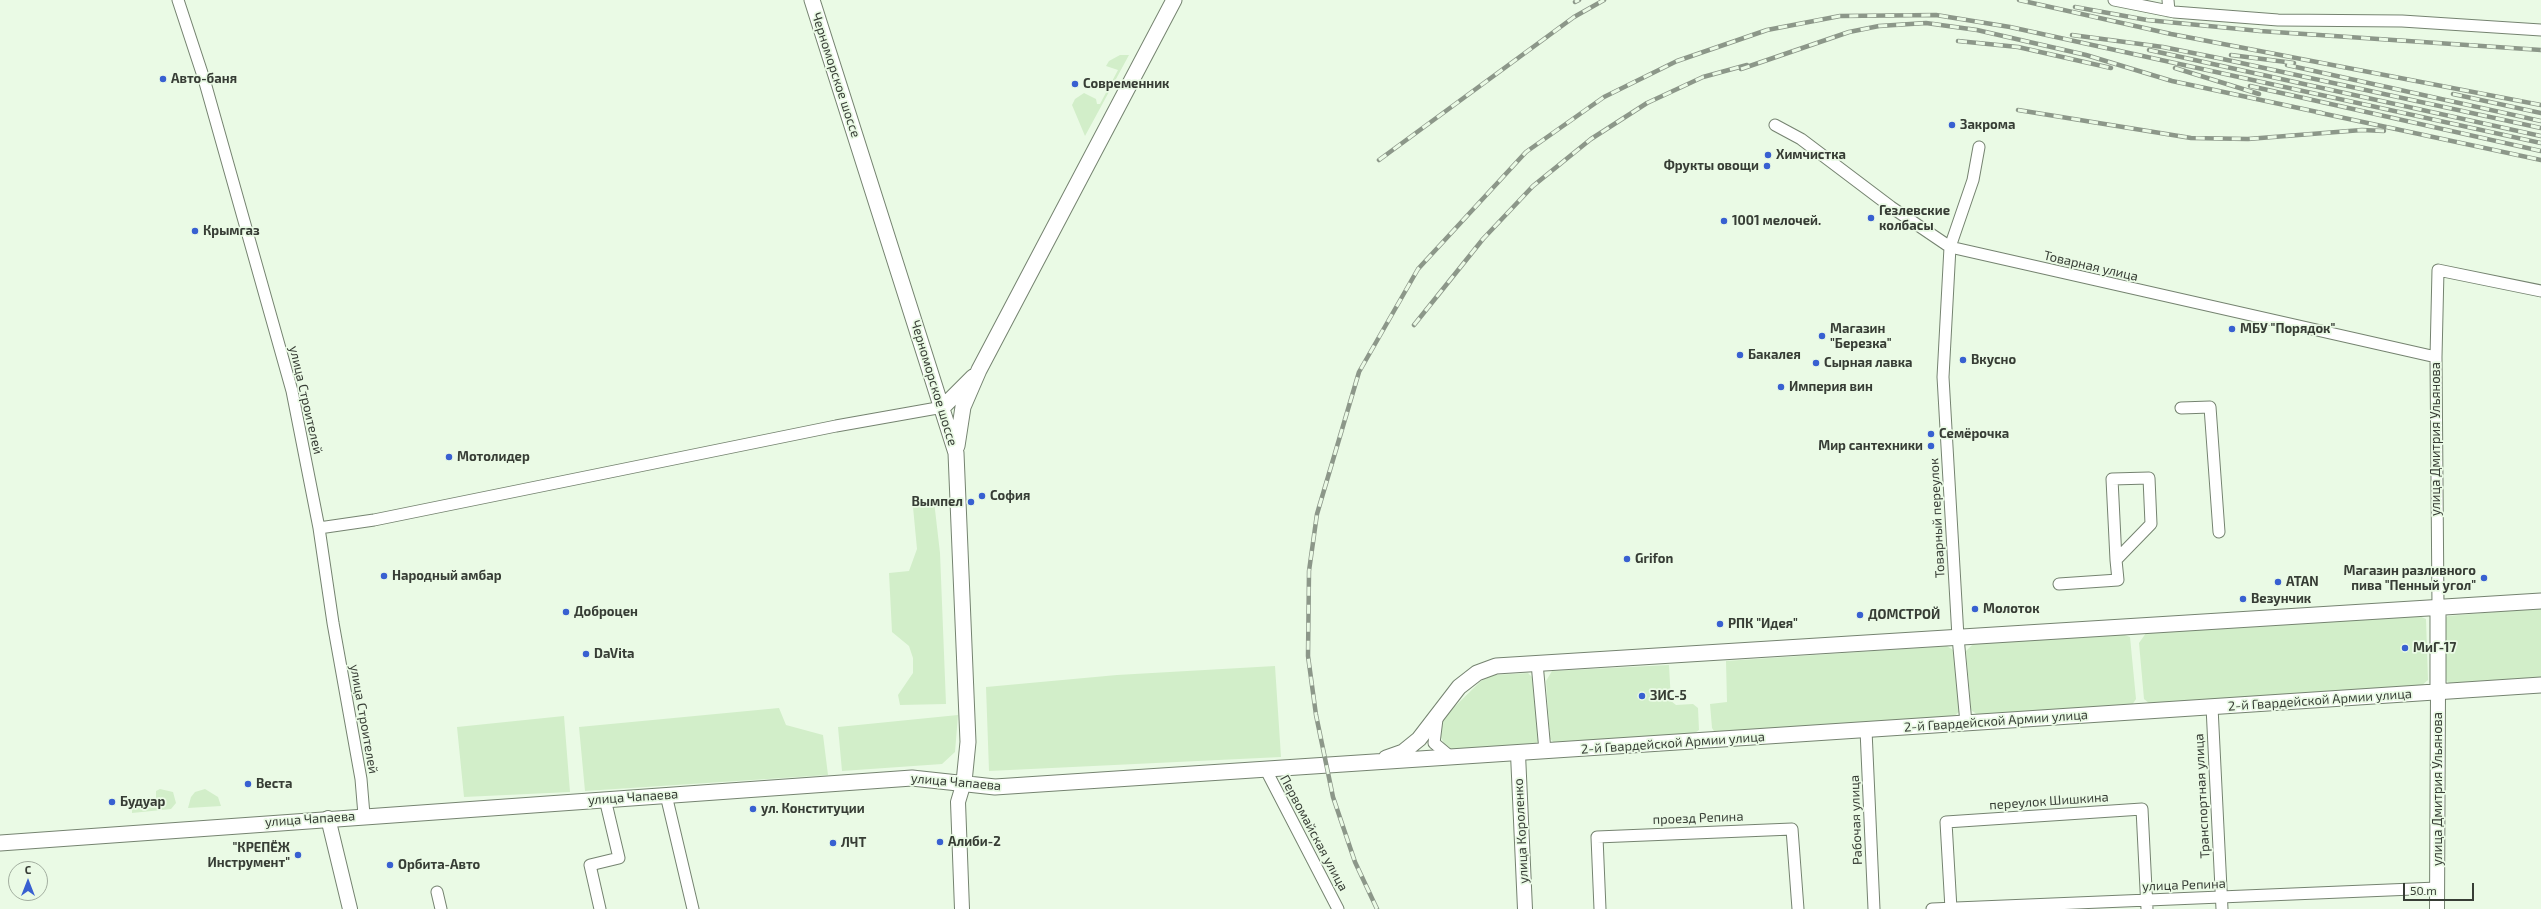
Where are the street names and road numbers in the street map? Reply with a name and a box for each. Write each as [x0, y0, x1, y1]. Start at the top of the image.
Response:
street label: Черноморское шоссе [808, 11, 864, 139]
street label: Товарная улица [2042, 248, 2140, 284]
street label: Черноморское шоссе [907, 318, 961, 448]
street label: улица Строителей [286, 344, 326, 456]
street label: улица Дмитрия Ульянова [2428, 362, 2444, 516]
street label: Товарный переулок [1926, 458, 1948, 578]
street label: улица Строителей [347, 663, 381, 775]
street label: 2-й Гвардейской Армии улица [2227, 686, 2413, 714]
street label: 2-й Гвардейской Армии улица [1903, 707, 2089, 735]
street label: улица Дмитрия Ульянова [2430, 712, 2446, 866]
street label: 2-й Гвардейской Армии улица [1580, 729, 1766, 757]
street label: Транспортная улица [2191, 733, 2213, 859]
street label: улица Чапаева [910, 770, 1002, 794]
street label: Первомайская улица [1277, 772, 1351, 894]
street label: Рабочая улица [1847, 775, 1865, 865]
street label: улица Короленко [1510, 778, 1532, 884]
street label: улица Чапаева [587, 786, 679, 808]
street label: переулок Шишкина [1989, 789, 2109, 813]
street label: улица Чапаева [264, 808, 356, 830]
street label: проезд Репина [1652, 809, 1744, 827]
street label: улица Репина [2142, 876, 2226, 894]

